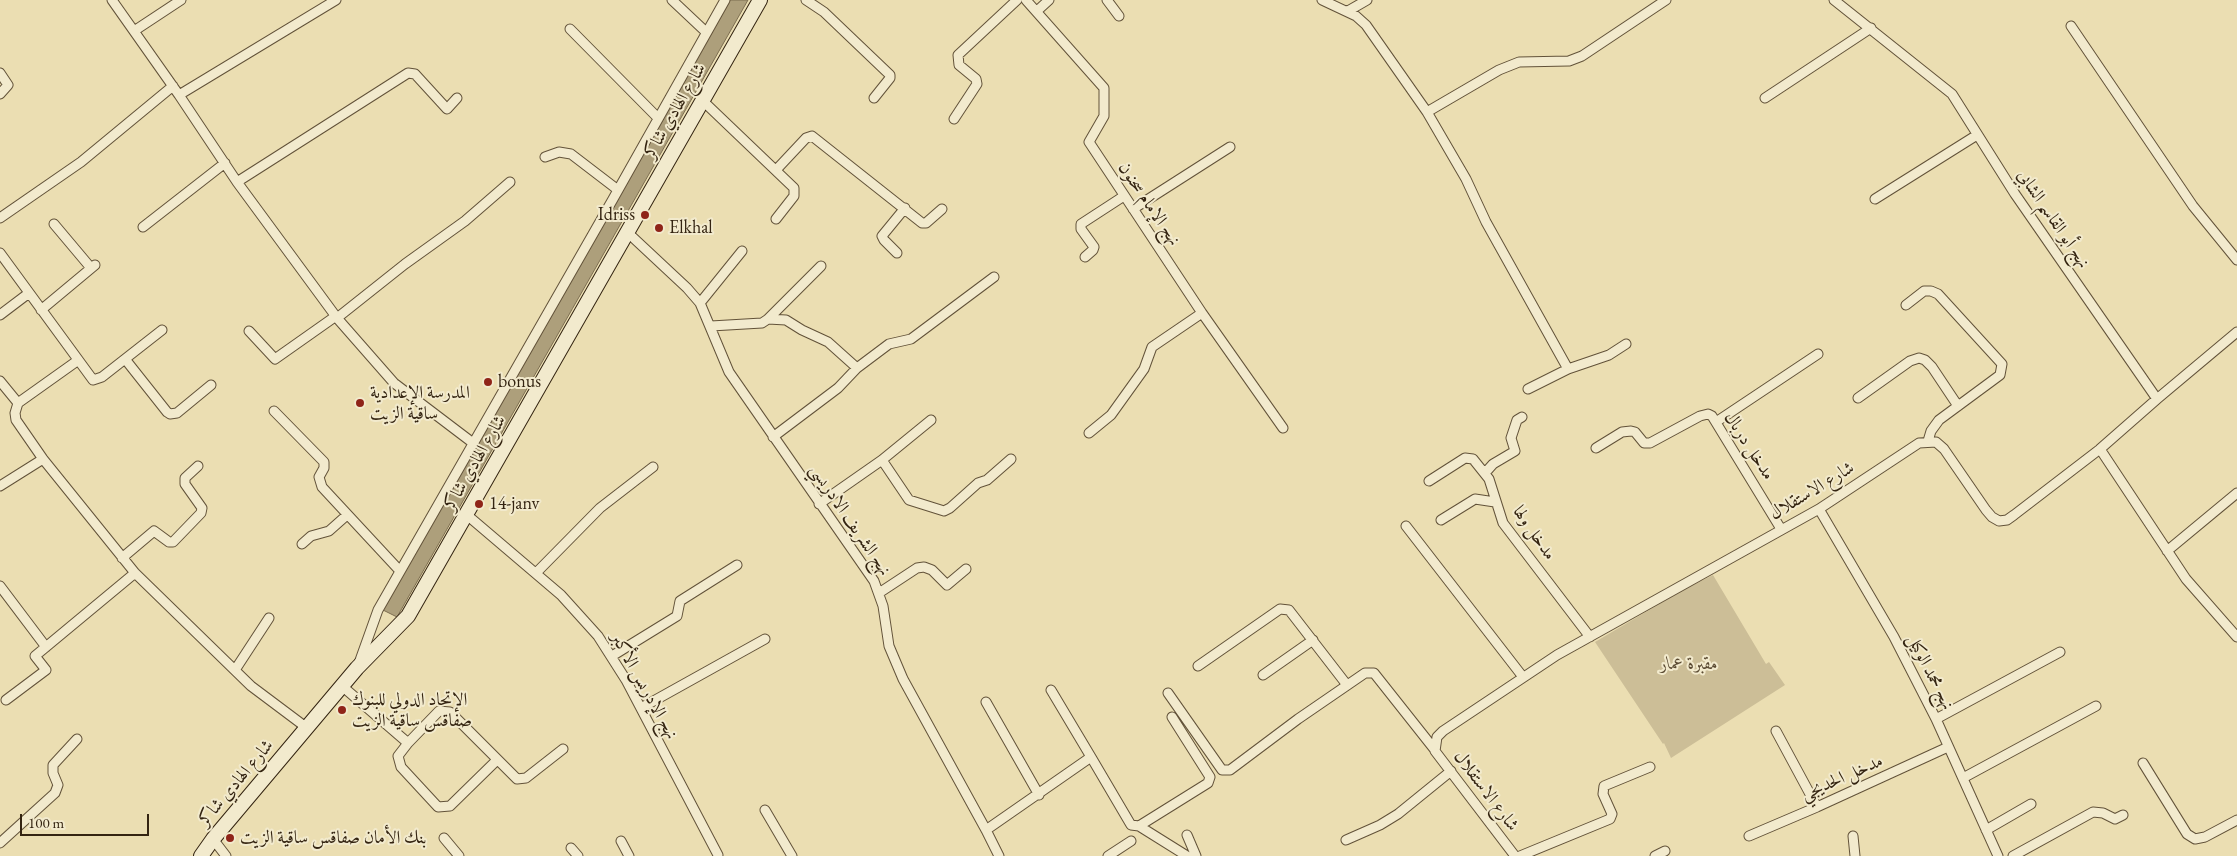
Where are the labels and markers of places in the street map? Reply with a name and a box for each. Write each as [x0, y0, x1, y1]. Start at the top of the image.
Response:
place label: Idriss [598, 204, 635, 226]
marker: Idriss [639, 209, 651, 221]
place label: Elkhal [669, 217, 713, 239]
marker: Elkhal [653, 222, 665, 234]
place label: bonus [498, 371, 541, 393]
marker: bonus [482, 376, 494, 388]
place label: المدرسة الإعدادية ساقية الزيت [370, 382, 470, 424]
marker: المدرسة الإعدادية ساقية الزيت [354, 397, 366, 409]
place label: 14-janv [489, 493, 539, 515]
marker: 14-janv [473, 498, 485, 510]
place label: الإتحاد الدولي للبنوك صفاقس ساقية الزيت [352, 689, 472, 732]
marker: الإتحاد الدولي للبنوك صفاقس ساقية الزيت [336, 704, 348, 716]
place label: بنك الأمان صفاقس ساقية الزيت [240, 827, 426, 849]
marker: بنك الأمان صفاقس ساقية الزيت [224, 832, 236, 844]

